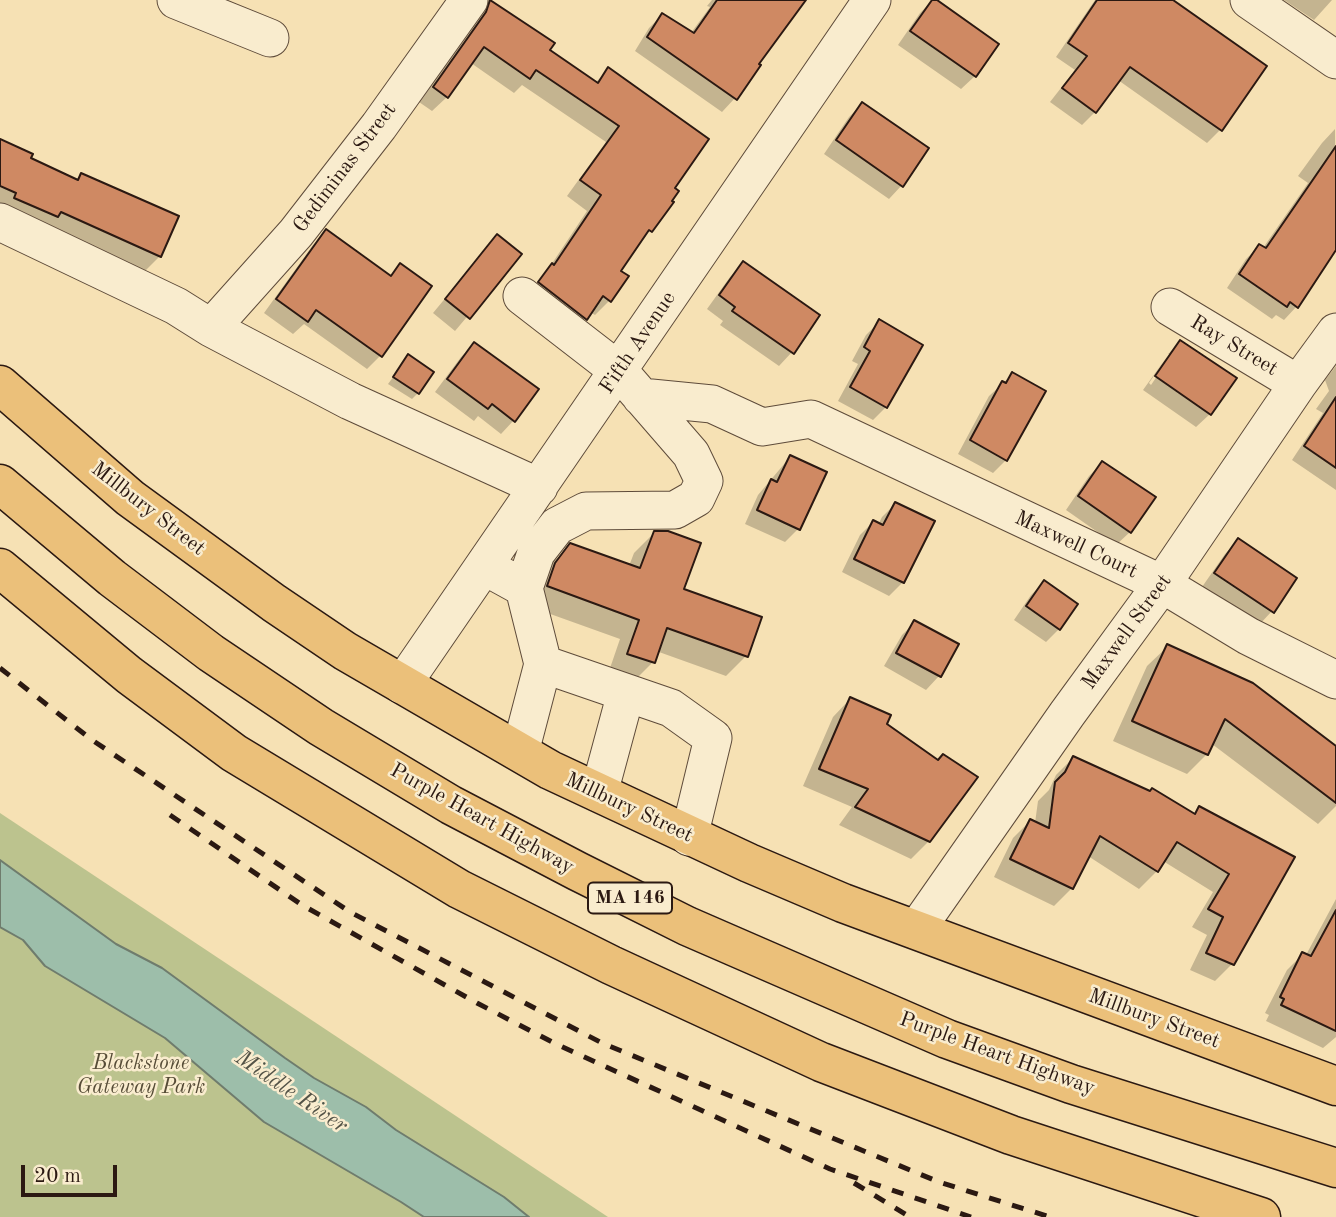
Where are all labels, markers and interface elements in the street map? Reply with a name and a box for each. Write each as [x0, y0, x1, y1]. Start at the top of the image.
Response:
street label: Gediminas Street [288, 98, 402, 238]
street label: Fifth Avenue [595, 287, 681, 399]
street label: Ray Street [1186, 310, 1282, 382]
street label: Millbury Street [86, 457, 210, 561]
street label: Maxwell Court [1011, 506, 1141, 584]
street label: Maxwell Street [1077, 569, 1177, 695]
street label: Purple Heart Highway [386, 758, 578, 880]
street label: Millbury Street [561, 767, 697, 849]
road number: MA 146 [588, 882, 672, 914]
street label: Millbury Street [1085, 984, 1223, 1054]
street label: Purple Heart Highway [896, 1007, 1098, 1101]
water label: Middle River [230, 1044, 352, 1140]
park label: Blackstone Gateway Park [77, 1050, 205, 1100]
scale bar [24, 1150, 121, 1194]
text: 20 m [34, 1166, 81, 1187]

